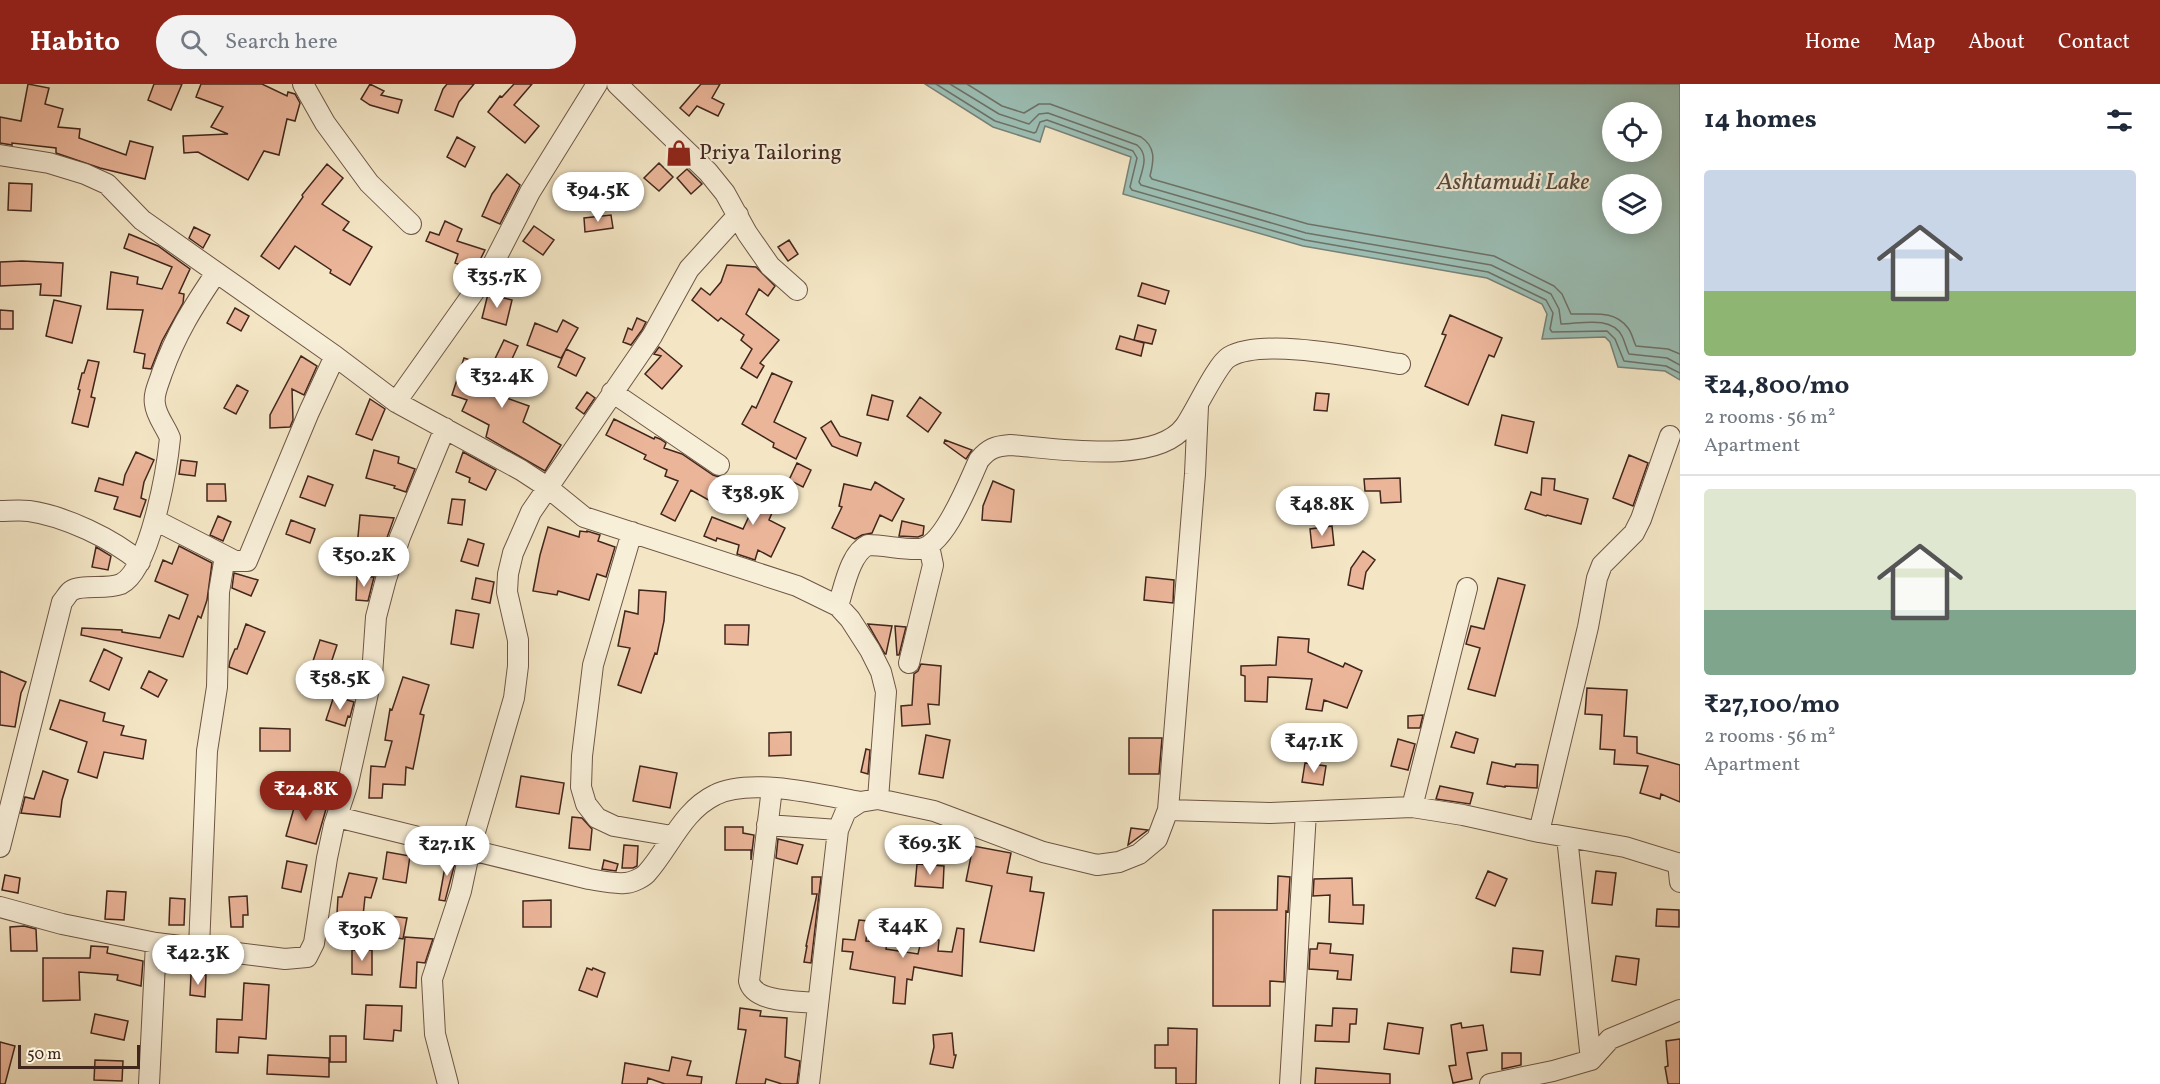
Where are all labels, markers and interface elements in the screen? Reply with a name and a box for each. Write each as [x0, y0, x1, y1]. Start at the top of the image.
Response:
search box [156, 15, 576, 69]
text: Habito [30, 23, 120, 62]
icon: search [177, 26, 210, 59]
text: Search here [225, 27, 338, 58]
text: Home [1805, 28, 1860, 57]
text: Map [1893, 28, 1935, 57]
text: About [1968, 28, 2025, 57]
text: Contact [2058, 28, 2130, 57]
map controls [1602, 102, 1662, 234]
button: locate [1602, 102, 1662, 162]
text: 14 homes [1704, 102, 1817, 138]
icon: filters [2103, 104, 2136, 137]
shop icon: Priya Tailoring [664, 138, 694, 168]
place label: Priya Tailoring [699, 138, 842, 169]
water label: Ashtamudi Lake [1436, 166, 1589, 200]
pin: ₹94.5K [549, 172, 647, 223]
button: layers [1602, 174, 1662, 234]
text: ₹94.5K [566, 177, 630, 205]
icon: home [1866, 209, 1974, 317]
pin: ₹35.7K [448, 258, 546, 309]
text: ₹35.7K [467, 263, 527, 291]
pin: ₹32.4K [453, 358, 551, 409]
text: ₹32.4K [470, 363, 534, 391]
text: ₹24,800/mo [1704, 368, 1849, 404]
text: 2 rooms · 56 m² [1704, 404, 1835, 432]
text: Apartment [1704, 432, 1800, 460]
pin: ₹38.9K [704, 475, 802, 526]
text: ₹38.9K [721, 480, 785, 508]
pin: ₹48.8K [1273, 486, 1371, 537]
text: ₹48.8K [1290, 491, 1354, 519]
icon: home [1866, 528, 1974, 636]
pin: ₹50.2K [315, 537, 413, 588]
text: ₹50.2K [332, 542, 396, 570]
pin: ₹58.5K [291, 660, 389, 711]
text: ₹58.5K [310, 665, 370, 693]
text: ₹27,100/mo [1704, 687, 1840, 723]
pin: ₹47.1K [1265, 723, 1363, 774]
text: 2 rooms · 56 m² [1704, 723, 1835, 751]
text: ₹47.1K [1285, 728, 1343, 756]
text: Apartment [1704, 751, 1800, 779]
pin: ₹24.8K [257, 771, 355, 822]
text: ₹24.8K [274, 776, 338, 804]
pin: ₹69.3K [881, 825, 979, 876]
pin: ₹27.1K [398, 826, 496, 877]
text: ₹69.3K [898, 830, 962, 858]
text: ₹27.1K [418, 831, 476, 859]
pin: ₹44K [867, 908, 939, 959]
pin: ₹30K [326, 911, 398, 962]
text: ₹44K [878, 913, 928, 941]
text: ₹30K [338, 916, 386, 944]
pin: ₹42.3K [149, 935, 247, 986]
text: ₹42.3K [166, 940, 230, 968]
scale bar [18, 1042, 140, 1070]
text: 50 m [27, 1044, 61, 1066]

